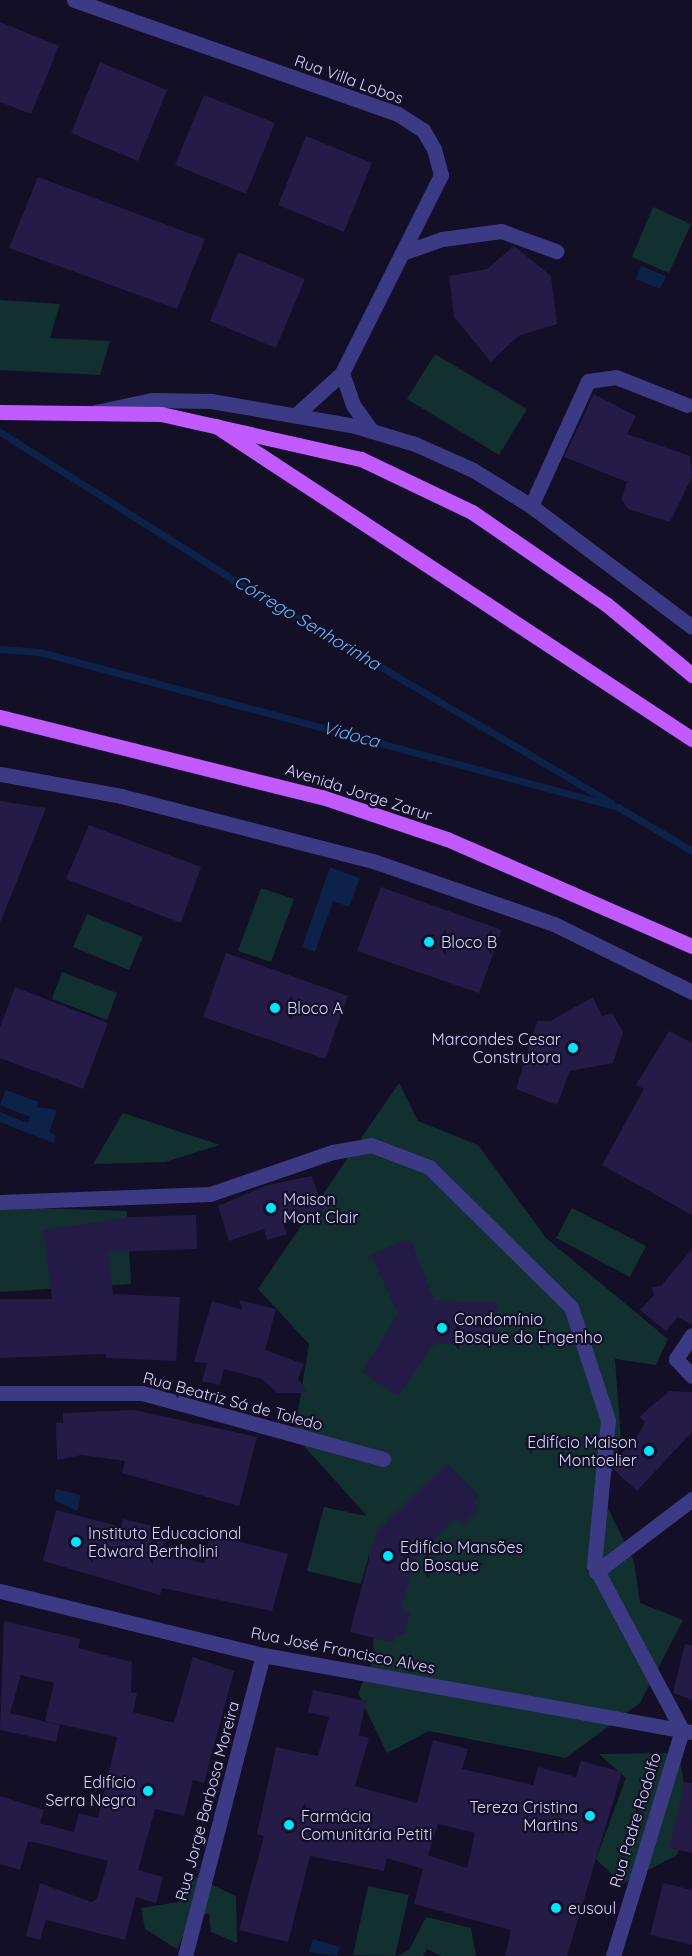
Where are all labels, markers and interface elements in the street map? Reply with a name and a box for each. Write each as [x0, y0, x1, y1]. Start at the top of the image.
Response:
street label: Rua Villa Lobos [292, 50, 406, 108]
water label: Córrego Senhorinha [230, 571, 384, 675]
water label: Vidoca [320, 717, 382, 753]
street label: Avenida Jorge Zarur [283, 759, 435, 825]
place label: Bloco B [441, 932, 497, 952]
marker: Bloco B [422, 935, 436, 949]
place label: Bloco A [287, 998, 343, 1018]
marker: Bloco A [268, 1001, 282, 1015]
place label: Marcondes Cesar Construtora [431, 1029, 561, 1067]
marker: Marcondes Cesar Construtora [566, 1041, 580, 1055]
place label: Maison Mont Clair [283, 1189, 358, 1227]
marker: Maison Mont Clair [264, 1201, 278, 1215]
place label: Condomínio Bosque do Engenho [454, 1309, 603, 1347]
marker: Condomínio Bosque do Engenho [435, 1321, 449, 1335]
street label: Rua Beatriz Sá de Toledo [141, 1368, 325, 1434]
place label: Edifício Maison Montoelier [527, 1432, 637, 1470]
marker: Edifício Maison Montoelier [642, 1444, 656, 1458]
place label: Instituto Educacional Edward Bertholini [88, 1523, 242, 1561]
marker: Instituto Educacional Edward Bertholini [69, 1535, 83, 1549]
place label: Edifício Mansões do Bosque [400, 1537, 523, 1575]
marker: Edifício Mansões do Bosque [381, 1549, 395, 1563]
street label: Rua José Francisco Alves [249, 1623, 437, 1677]
street label: Rua Jorge Barbosa Moreira [171, 1699, 243, 1903]
street label: Rua Padre Rodolfo [605, 1750, 665, 1890]
place label: Edifício Serra Negra [46, 1772, 136, 1810]
marker: Edifício Serra Negra [141, 1784, 155, 1798]
place label: Tereza Cristina Martins [469, 1797, 578, 1835]
place label: Farmácia Comunitária Petiti [301, 1806, 432, 1844]
marker: Tereza Cristina Martins [583, 1809, 597, 1823]
marker: Farmácia Comunitária Petiti [282, 1818, 296, 1832]
place label: eusoul [568, 1898, 616, 1918]
marker: eusoul [549, 1901, 563, 1915]

